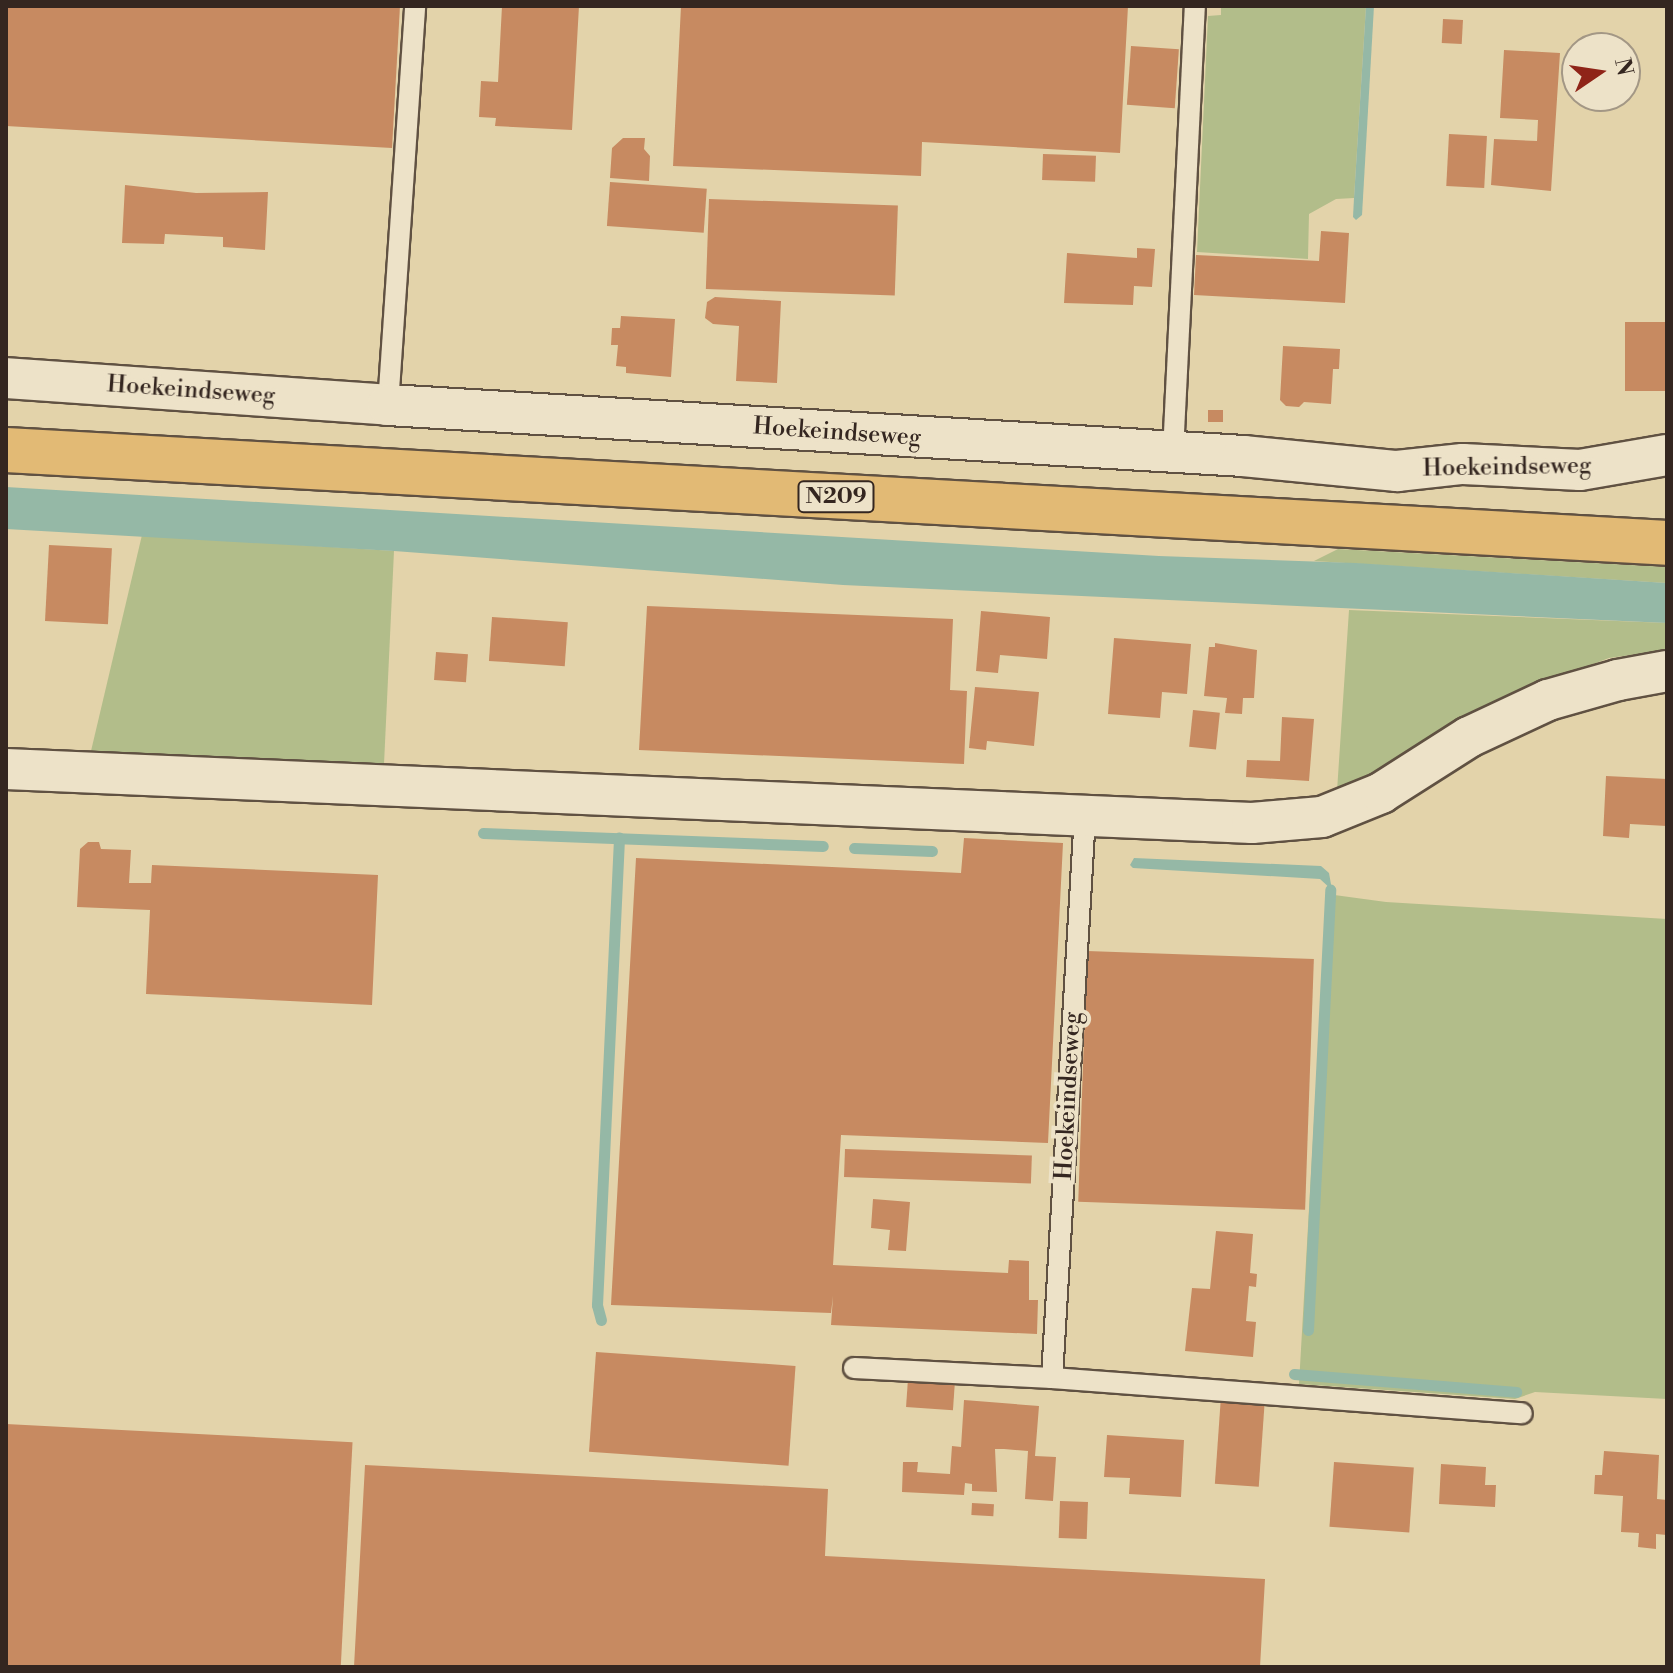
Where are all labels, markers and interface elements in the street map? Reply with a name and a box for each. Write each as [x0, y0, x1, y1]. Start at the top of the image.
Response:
north arrow [1561, 32, 1641, 112]
text: N [1608, 55, 1638, 78]
street label: Hoekeindseweg [106, 371, 276, 411]
street label: Hoekeindseweg [752, 413, 922, 453]
street label: Hoekeindseweg [1422, 452, 1592, 484]
road number: N209 [796, 479, 876, 515]
street label: Hoekeindseweg [1050, 1011, 1088, 1181]

